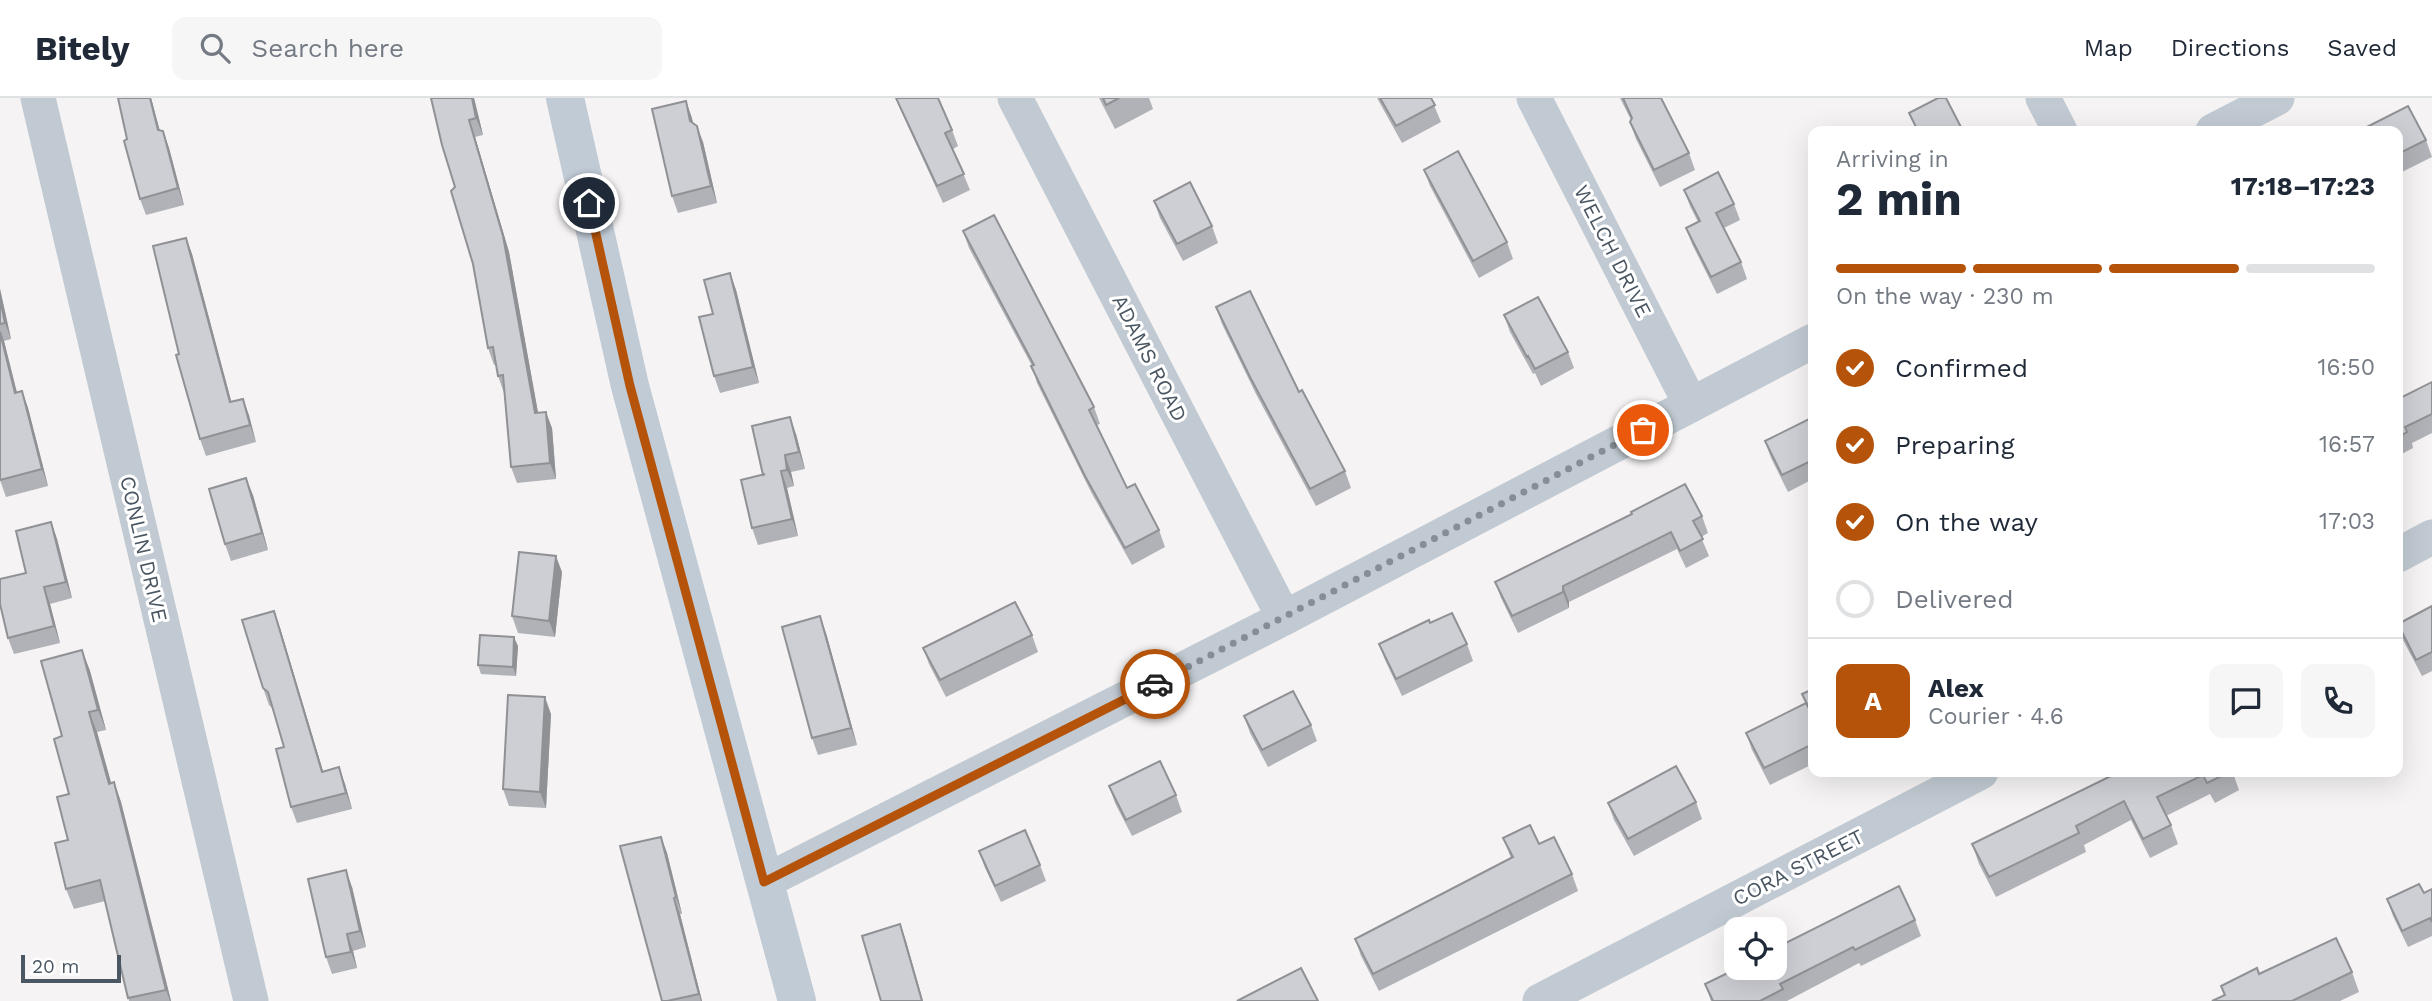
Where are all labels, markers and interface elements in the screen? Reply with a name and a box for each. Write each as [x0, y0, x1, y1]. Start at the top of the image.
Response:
search box [172, 17, 662, 80]
text: Bitely [35, 29, 130, 68]
icon: search [196, 29, 234, 67]
text: Search here [252, 33, 404, 63]
text: Map [2084, 34, 2133, 62]
text: Directions [2171, 34, 2289, 62]
text: Saved [2327, 34, 2397, 62]
text: Arriving in [1836, 146, 1949, 173]
text: 17:18–17:23 [2231, 171, 2375, 201]
text: 2 min [1836, 172, 1962, 226]
pin [559, 173, 619, 233]
street label: WELCH DRIVE [1569, 181, 1657, 321]
icon: home [570, 184, 608, 222]
text: On the way · 230 m [1836, 283, 2054, 310]
street label: ADAMS ROAD [1107, 290, 1193, 426]
icon: check [1836, 349, 1874, 387]
text: Confirmed [1895, 353, 2028, 383]
text: 16:50 [2318, 354, 2375, 381]
pin [1613, 400, 1673, 460]
icon: bag [1624, 411, 1662, 449]
icon: check [1836, 426, 1874, 464]
text: Preparing [1895, 430, 2015, 460]
text: 16:57 [2319, 431, 2375, 458]
street label: CONLIN DRIVE [115, 473, 173, 625]
icon: check [1836, 503, 1874, 541]
text: On the way [1895, 507, 2038, 537]
text: 17:03 [2319, 508, 2375, 535]
text: Delivered [1895, 584, 2014, 614]
courier [1120, 649, 1190, 719]
button: chat [2209, 664, 2283, 738]
button: phone [2301, 664, 2375, 738]
icon: car [1136, 665, 1174, 703]
text: Alex [1928, 673, 1984, 703]
text: A [1864, 686, 1882, 716]
text: Courier · 4.6 [1928, 703, 2064, 730]
street label: CORA STREET [1729, 823, 1868, 911]
map controls [1724, 917, 1787, 980]
button: locate [1724, 917, 1787, 980]
scale bar [21, 952, 121, 984]
text: 20 m [32, 955, 79, 978]

